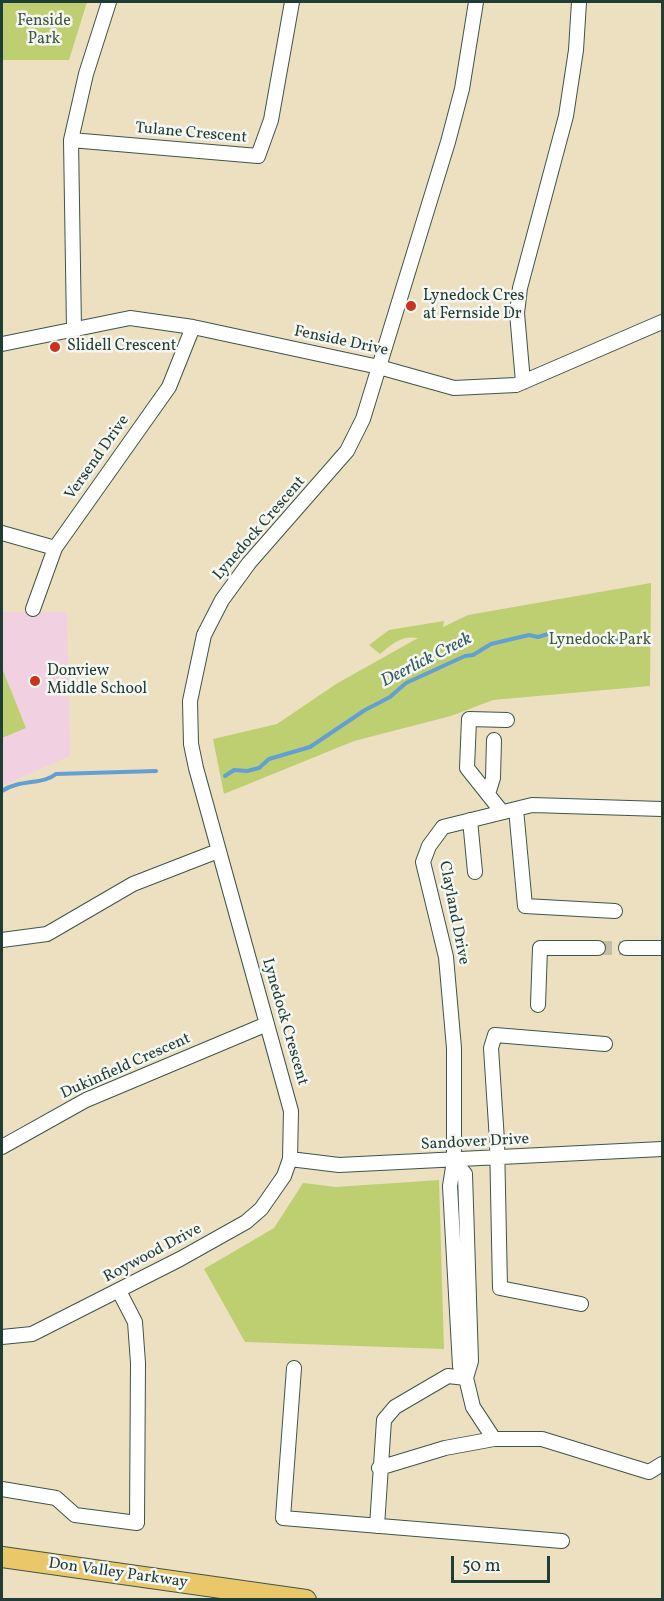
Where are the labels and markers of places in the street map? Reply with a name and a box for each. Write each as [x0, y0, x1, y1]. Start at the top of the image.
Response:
place label: Lynedock Cres at Fernside Dr [423, 287, 524, 325]
marker: Lynedock Cres at Fernside Dr [404, 299, 418, 313]
place label: Slidell Crescent [67, 337, 176, 357]
marker: Slidell Crescent [48, 340, 62, 354]
place label: Donview Middle School [47, 662, 147, 700]
marker: Donview Middle School [28, 674, 42, 688]

